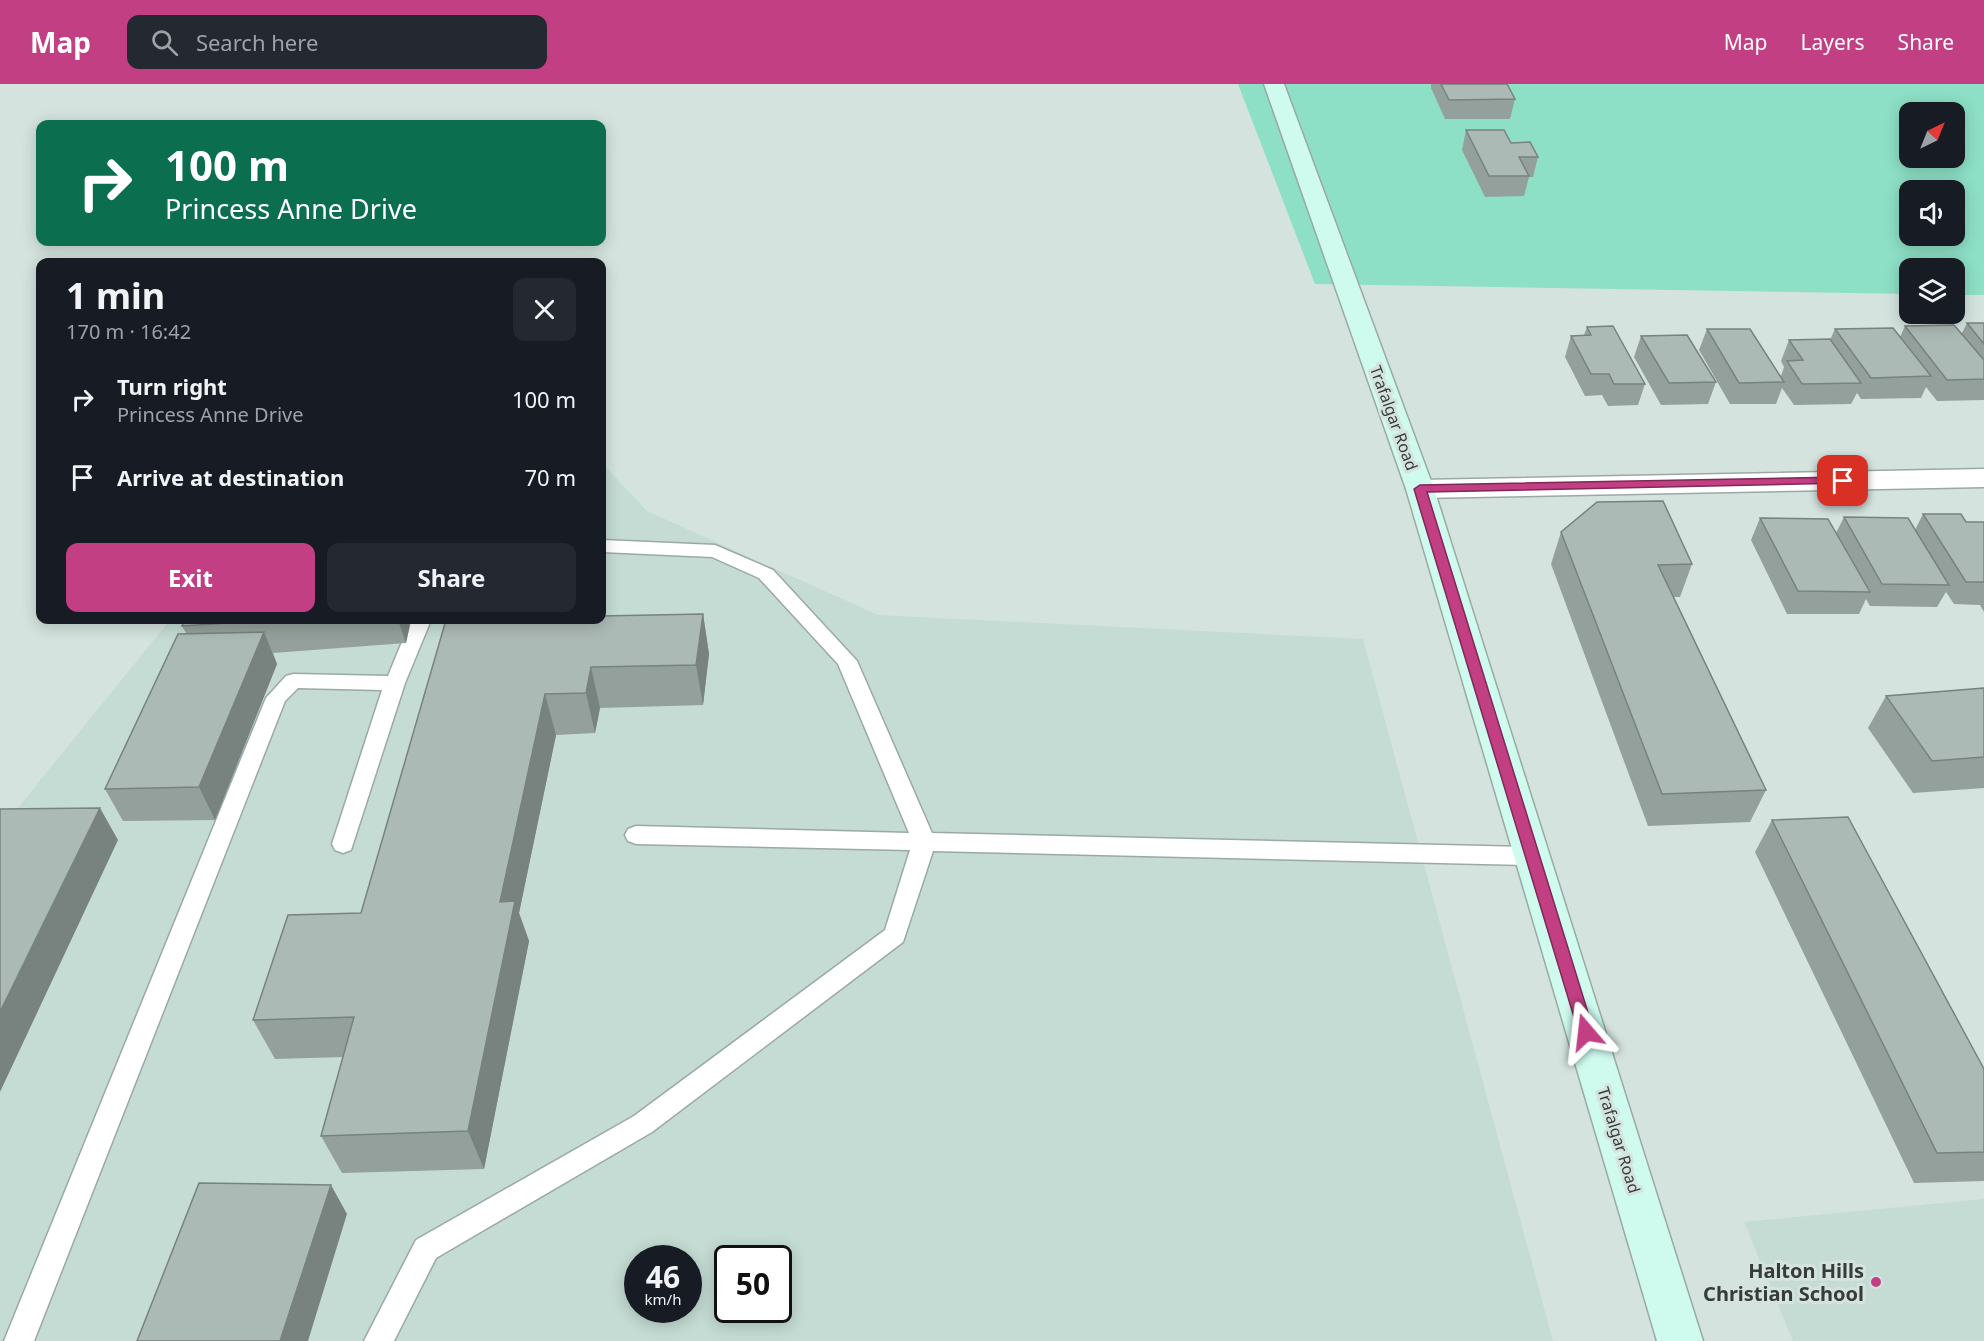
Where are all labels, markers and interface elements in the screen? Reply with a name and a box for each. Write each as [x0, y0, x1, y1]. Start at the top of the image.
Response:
search box [127, 15, 547, 69]
text: Map [30, 23, 91, 61]
icon: search [148, 26, 181, 59]
text: Search here [196, 27, 318, 57]
text: Map [1724, 28, 1768, 56]
text: Layers [1801, 28, 1865, 56]
text: Share [1898, 28, 1954, 56]
north arrow [1899, 102, 1965, 168]
map controls [1899, 102, 1965, 324]
text: 100 m [165, 136, 289, 193]
icon: right [66, 144, 144, 222]
button: sound [1899, 180, 1965, 246]
text: Princess Anne Drive [165, 190, 417, 227]
button: layers [1899, 258, 1965, 324]
text: 1 min [66, 271, 165, 320]
button: close [513, 278, 576, 341]
text: 170 m · 16:42 [66, 318, 191, 345]
street label: Trafalgar Road [1365, 363, 1423, 473]
text: Turn right [117, 371, 227, 401]
icon: right [66, 383, 99, 416]
text: 100 m [512, 384, 576, 414]
text: Princess Anne Drive [117, 401, 304, 428]
pin [1817, 455, 1868, 506]
icon: arrive [66, 461, 99, 494]
text: Arrive at destination [117, 462, 344, 492]
text: 70 m [525, 462, 576, 492]
icon: arrive [1826, 464, 1859, 497]
button: Exit [66, 543, 315, 612]
button: Share [327, 543, 576, 612]
position arrow [1554, 1000, 1618, 1064]
street label: Trafalgar Road [1592, 1084, 1646, 1196]
speed limit sign: 50 [714, 1245, 792, 1323]
text: 46 [646, 1256, 680, 1297]
place label: Halton Hills Christian School [1703, 1257, 1864, 1307]
marker: Halton Hills Christian School [1869, 1275, 1883, 1289]
text: km/h [645, 1289, 681, 1309]

